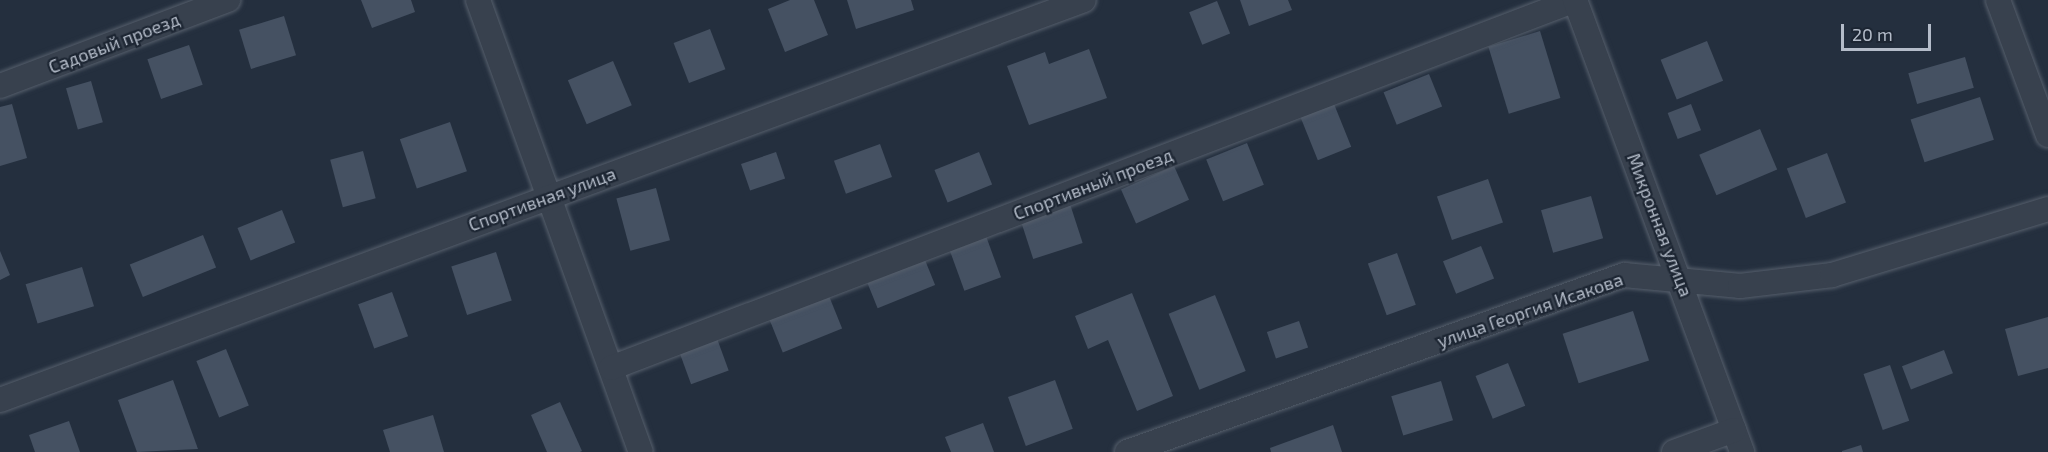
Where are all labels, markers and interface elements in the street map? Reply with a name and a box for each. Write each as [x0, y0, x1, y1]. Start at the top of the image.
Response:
street label: Садовый проезд [45, 8, 183, 78]
scale bar [1844, 12, 1934, 50]
text: 20 m [1852, 23, 1893, 45]
street label: Спортивный проезд [1010, 144, 1176, 224]
street label: Микронная улица [1623, 150, 1697, 300]
street label: Спортивная улица [465, 162, 619, 236]
street label: улица Георгия Исакова [1434, 268, 1626, 352]

